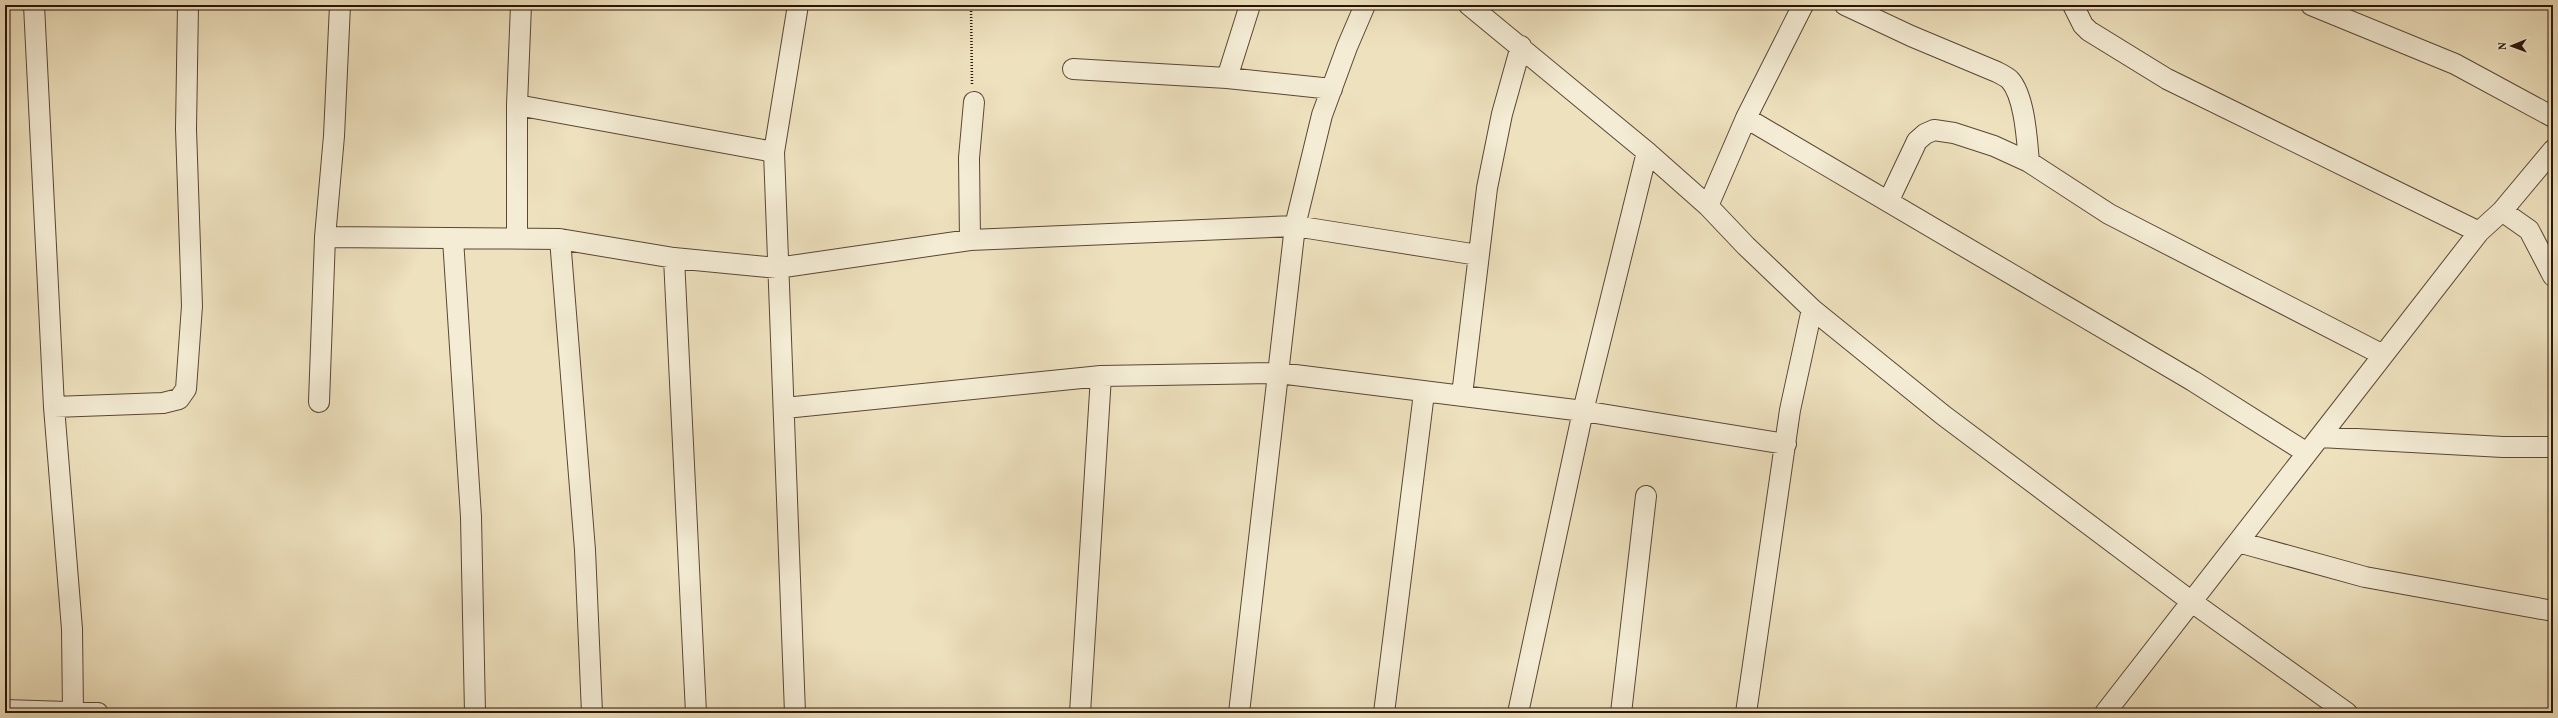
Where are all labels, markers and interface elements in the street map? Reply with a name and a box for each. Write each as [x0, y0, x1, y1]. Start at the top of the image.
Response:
north arrow [2492, 26, 2532, 66]
text: N [2496, 42, 2511, 50]

